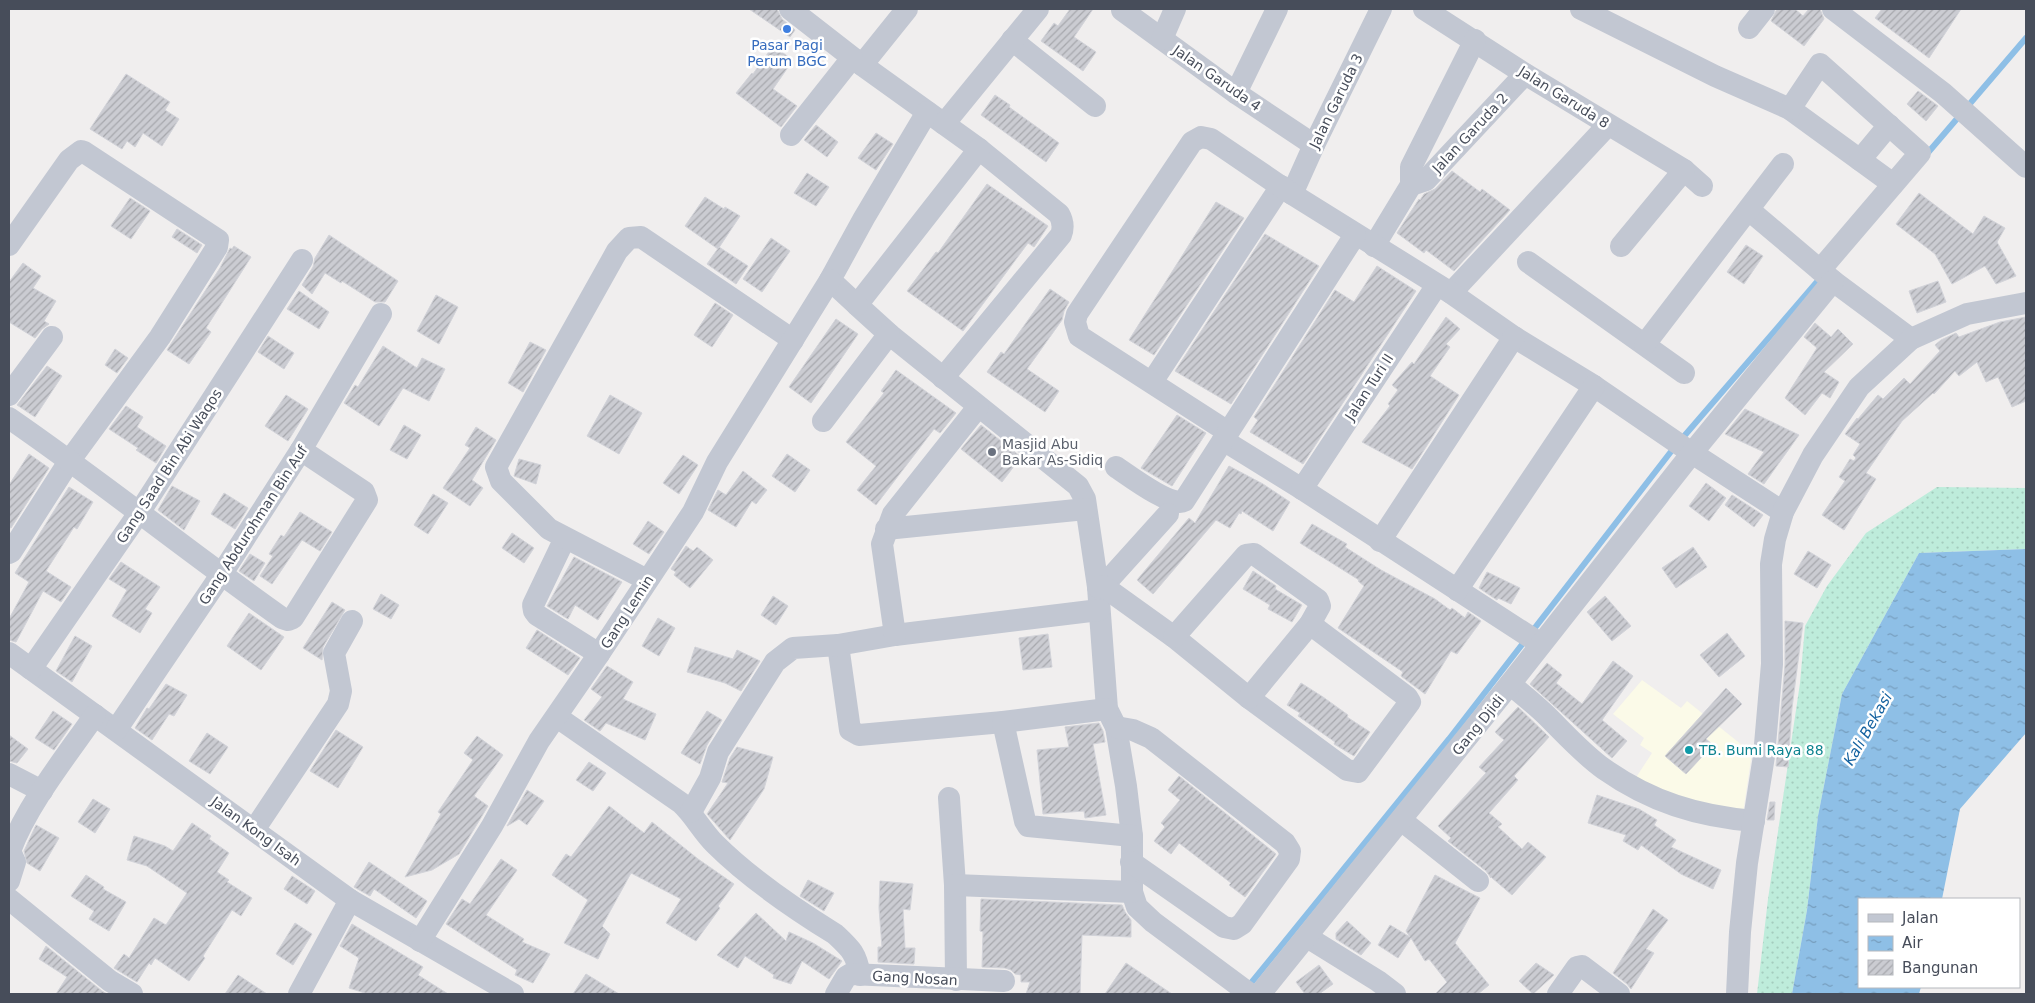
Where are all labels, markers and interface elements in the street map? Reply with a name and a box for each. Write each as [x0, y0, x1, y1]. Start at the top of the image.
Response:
marker: Pasar Pagi Perum BGC [781, 23, 793, 35]
place label: Pasar Pagi Perum BGC [747, 37, 827, 69]
street label: Jalan Garuda 4 [1169, 41, 1264, 114]
street label: Jalan Garuda 3 [1306, 51, 1366, 152]
street label: Jalan Garuda 8 [1515, 62, 1612, 131]
street label: Jalan Garuda 2 [1428, 90, 1511, 177]
street label: Jalan Turi II [1341, 351, 1396, 424]
street label: Gang Saad Bin Abi Waqos [113, 386, 225, 546]
place label: Masjid Abu Bakar As-Sidiq [1002, 436, 1103, 468]
street label: Gang Abdurohman Bin Auf [196, 442, 311, 608]
marker: Masjid Abu Bakar As-Sidiq [986, 446, 998, 458]
street label: Gang Lemin [597, 572, 657, 652]
water label: Kali Bekasi [1840, 689, 1896, 769]
street label: Gang Djidi [1449, 692, 1507, 758]
place label: TB. Bumi Raya 88 [1698, 742, 1824, 758]
marker: TB. Bumi Raya 88 [1683, 744, 1695, 756]
street label: Jalan Kong Isah [207, 793, 304, 869]
legend [1858, 898, 2020, 988]
text: Jalan [1901, 909, 1938, 927]
text: Air [1902, 934, 1923, 952]
text: Bangunan [1902, 959, 1978, 977]
street label: Gang Nosan [872, 968, 958, 988]

